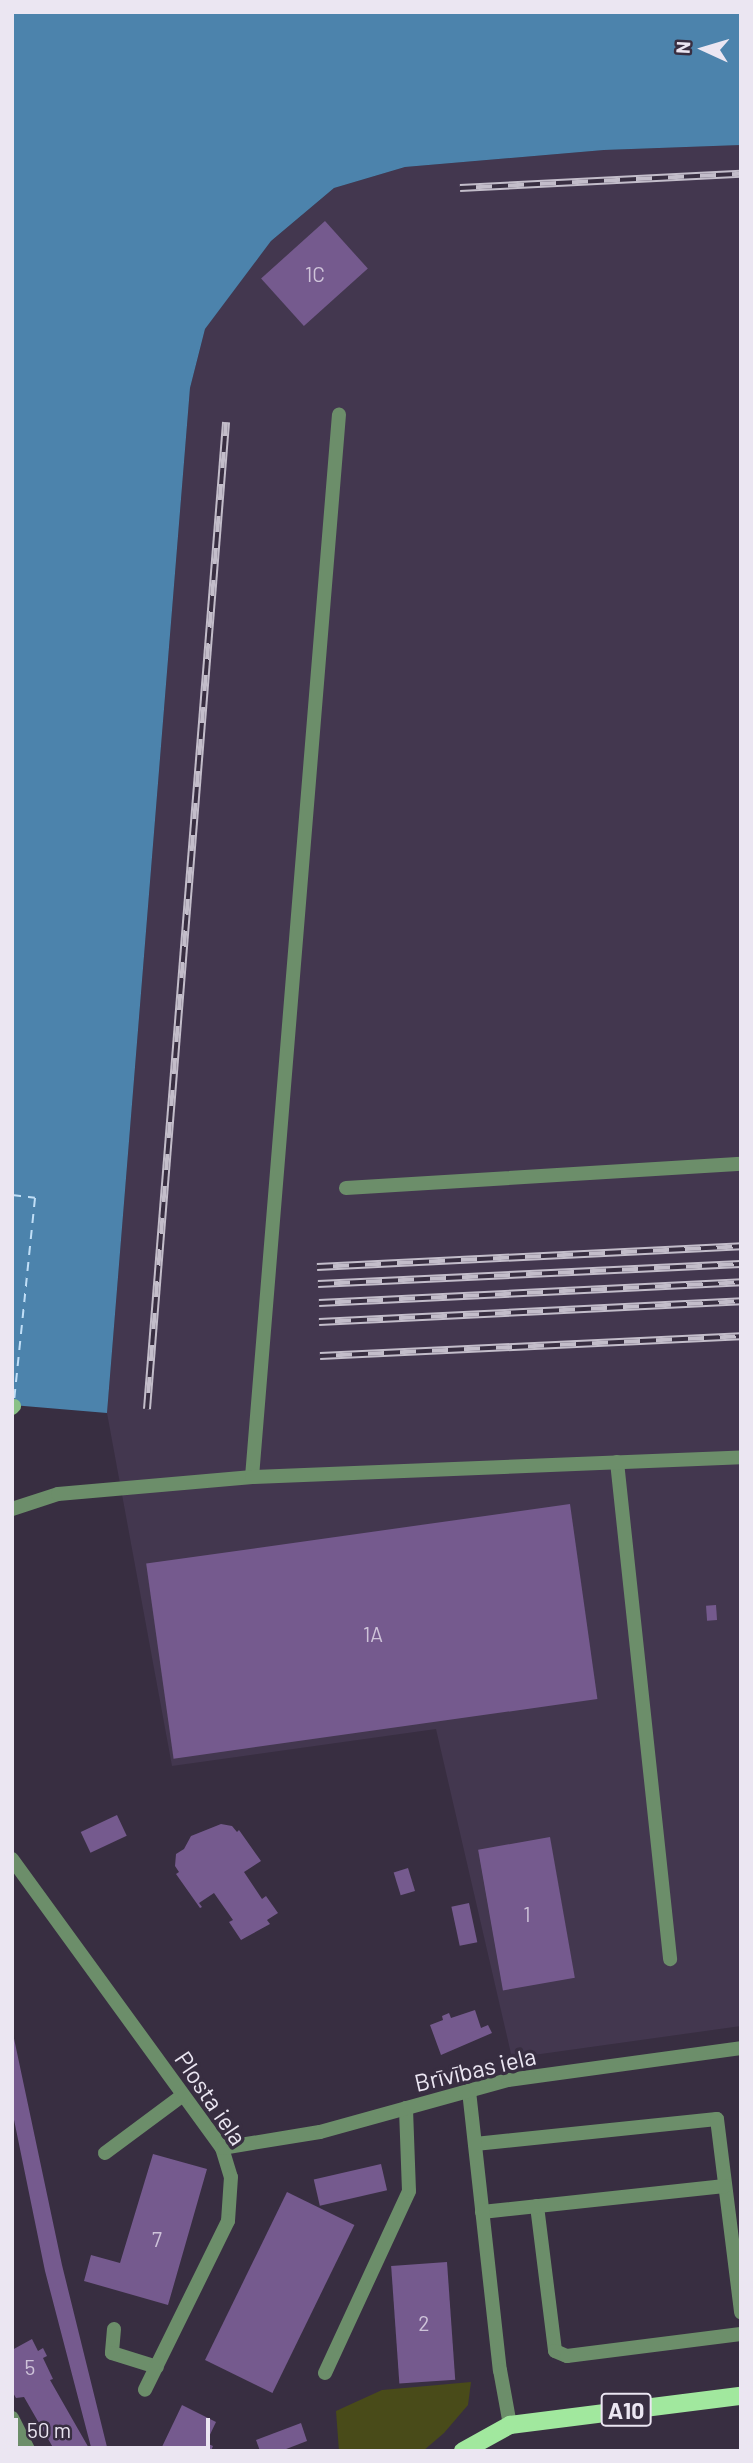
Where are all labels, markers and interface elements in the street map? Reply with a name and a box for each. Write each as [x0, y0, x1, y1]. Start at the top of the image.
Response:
north arrow [669, 14, 739, 84]
text: N [671, 40, 694, 55]
house number: 1C [305, 261, 325, 287]
house number: 1A [363, 1621, 383, 1647]
house number: 1 [523, 1901, 531, 1927]
street label: Brīvības iela [411, 2041, 539, 2097]
street label: Plosta iela [169, 2046, 253, 2150]
house number: 7 [152, 2226, 162, 2252]
house number: 2 [418, 2310, 430, 2336]
house number: 5 [25, 2354, 35, 2380]
road number: A10 [600, 2390, 652, 2430]
scale bar [18, 2404, 214, 2448]
text: 50 m [27, 2417, 71, 2442]

